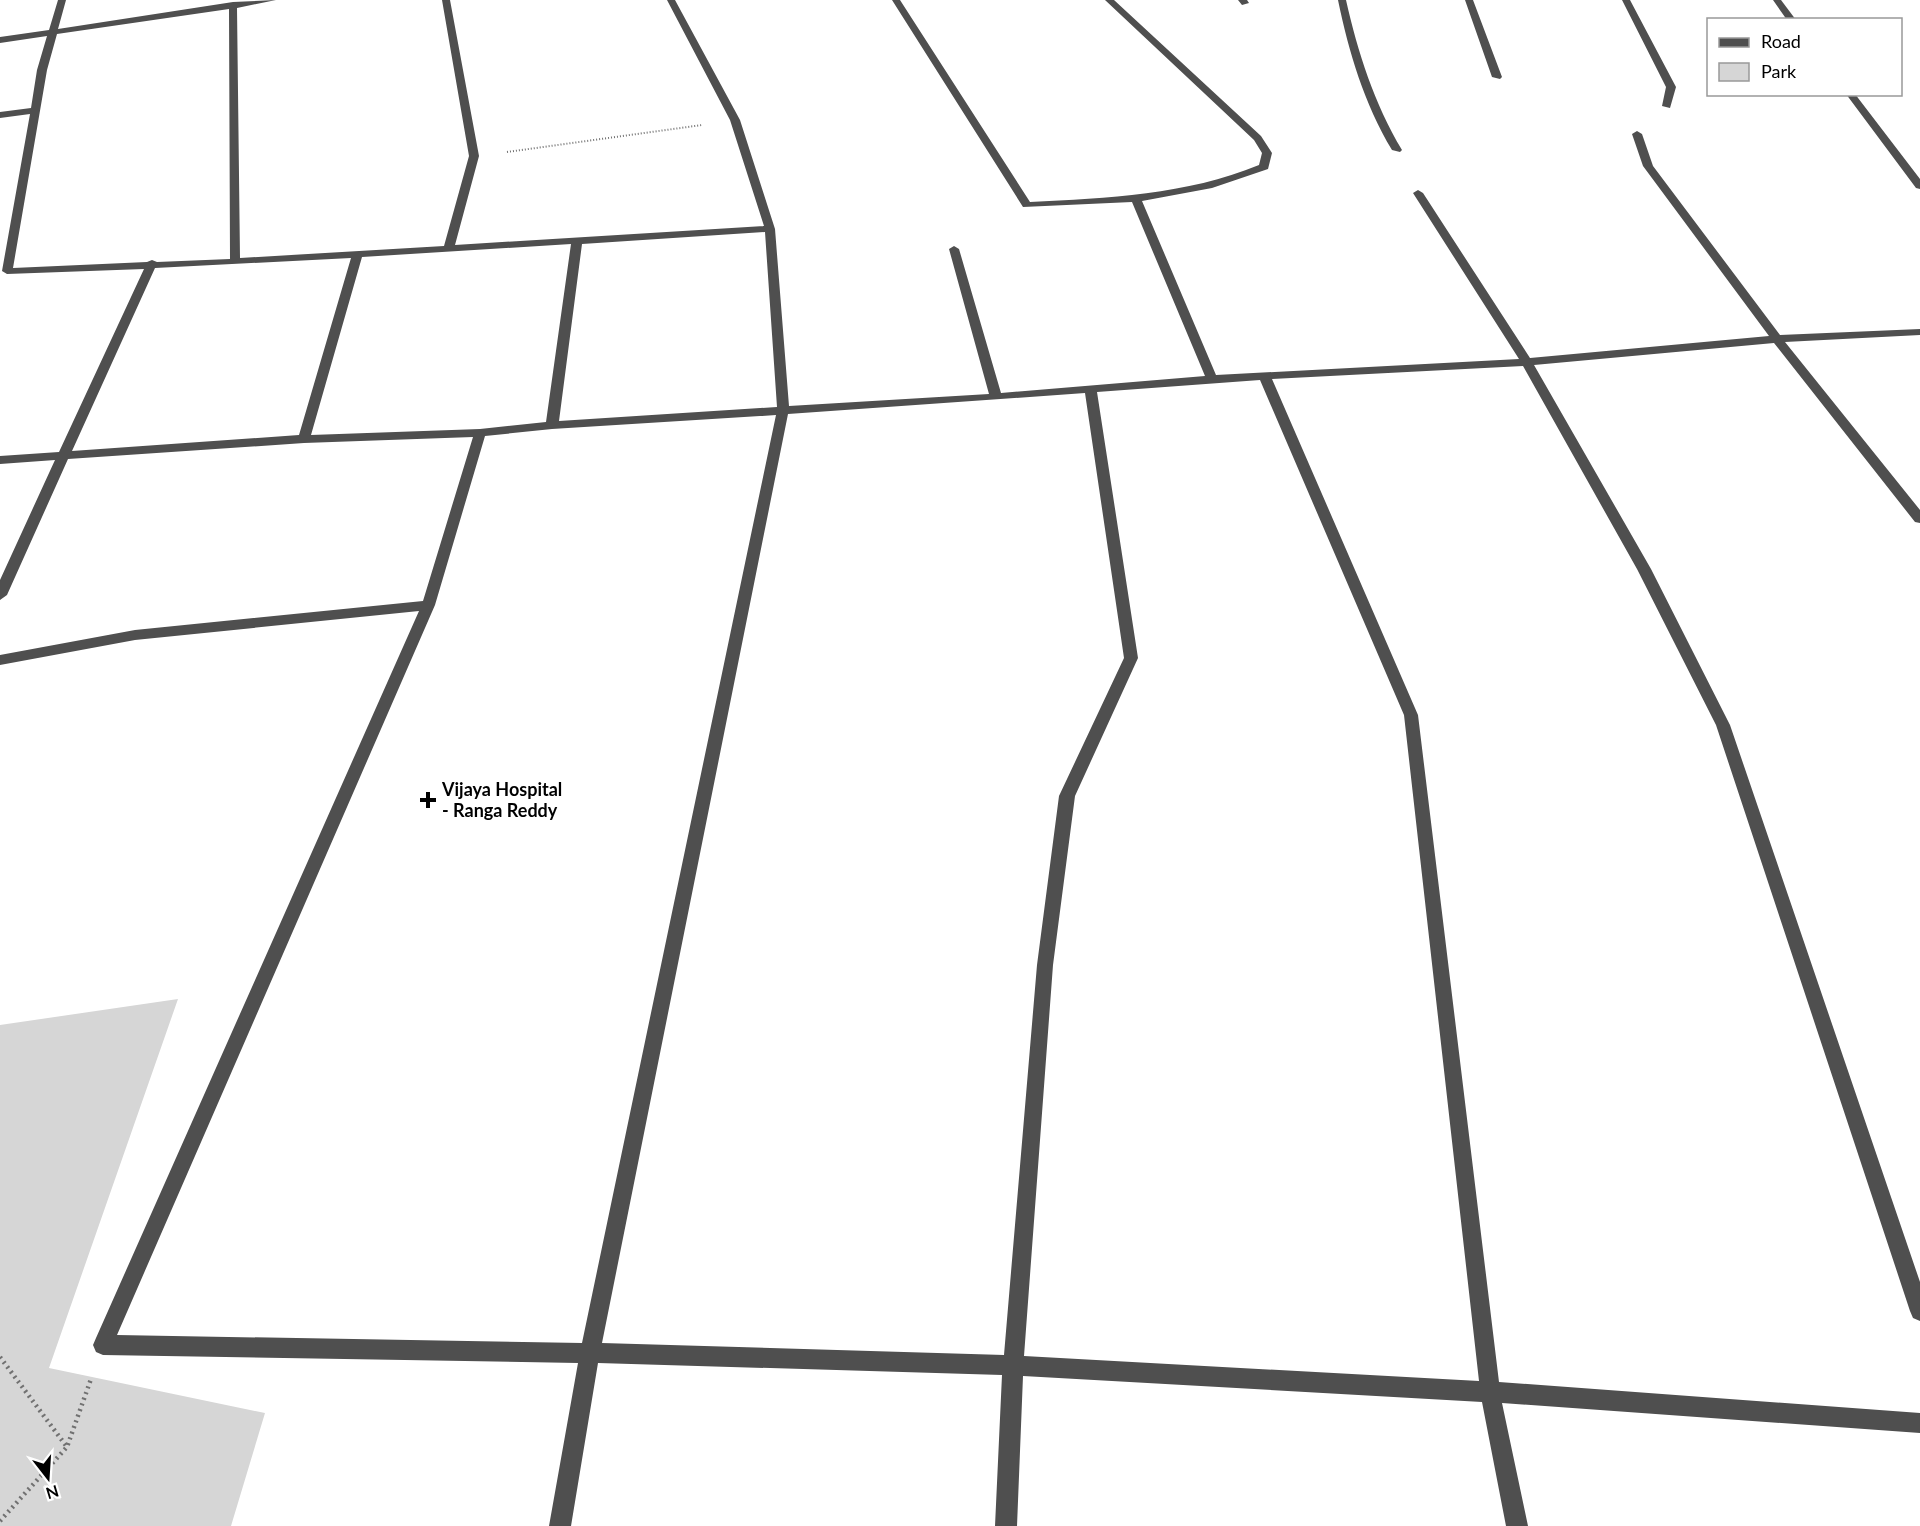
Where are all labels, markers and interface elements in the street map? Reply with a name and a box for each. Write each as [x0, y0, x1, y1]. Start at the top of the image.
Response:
legend [1707, 18, 1902, 96]
text: Road [1761, 30, 1801, 52]
text: Park [1761, 60, 1797, 82]
place label: Vijaya Hospital - Ranga Reddy [441, 778, 562, 821]
marker: Vijaya Hospital - Ranga Reddy [419, 791, 437, 809]
north arrow [18, 1448, 78, 1508]
text: N [44, 1482, 61, 1504]

